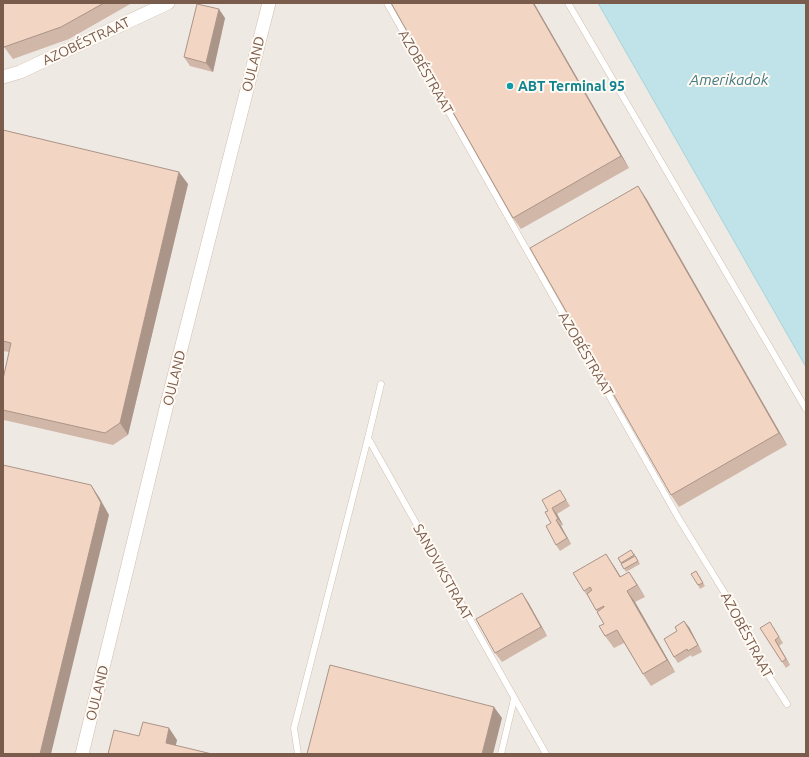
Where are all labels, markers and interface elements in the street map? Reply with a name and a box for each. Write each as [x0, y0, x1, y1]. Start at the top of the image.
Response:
street label: AZOBÉSTRAAT [39, 13, 132, 68]
street label: AZOBÉSTRAAT [395, 27, 458, 117]
street label: OULAND [238, 34, 268, 94]
water label: Amerikadok [689, 71, 769, 88]
place label: ABT Terminal 95 [518, 78, 625, 94]
marker: ABT Terminal 95 [505, 81, 515, 91]
street label: AZOBÉSTRAAT [555, 309, 618, 399]
street label: OULAND [159, 348, 189, 408]
street label: SANDVIKSTRAAT [410, 521, 476, 623]
street label: AZOBÉSTRAAT [718, 589, 777, 681]
street label: OULAND [82, 663, 112, 723]

